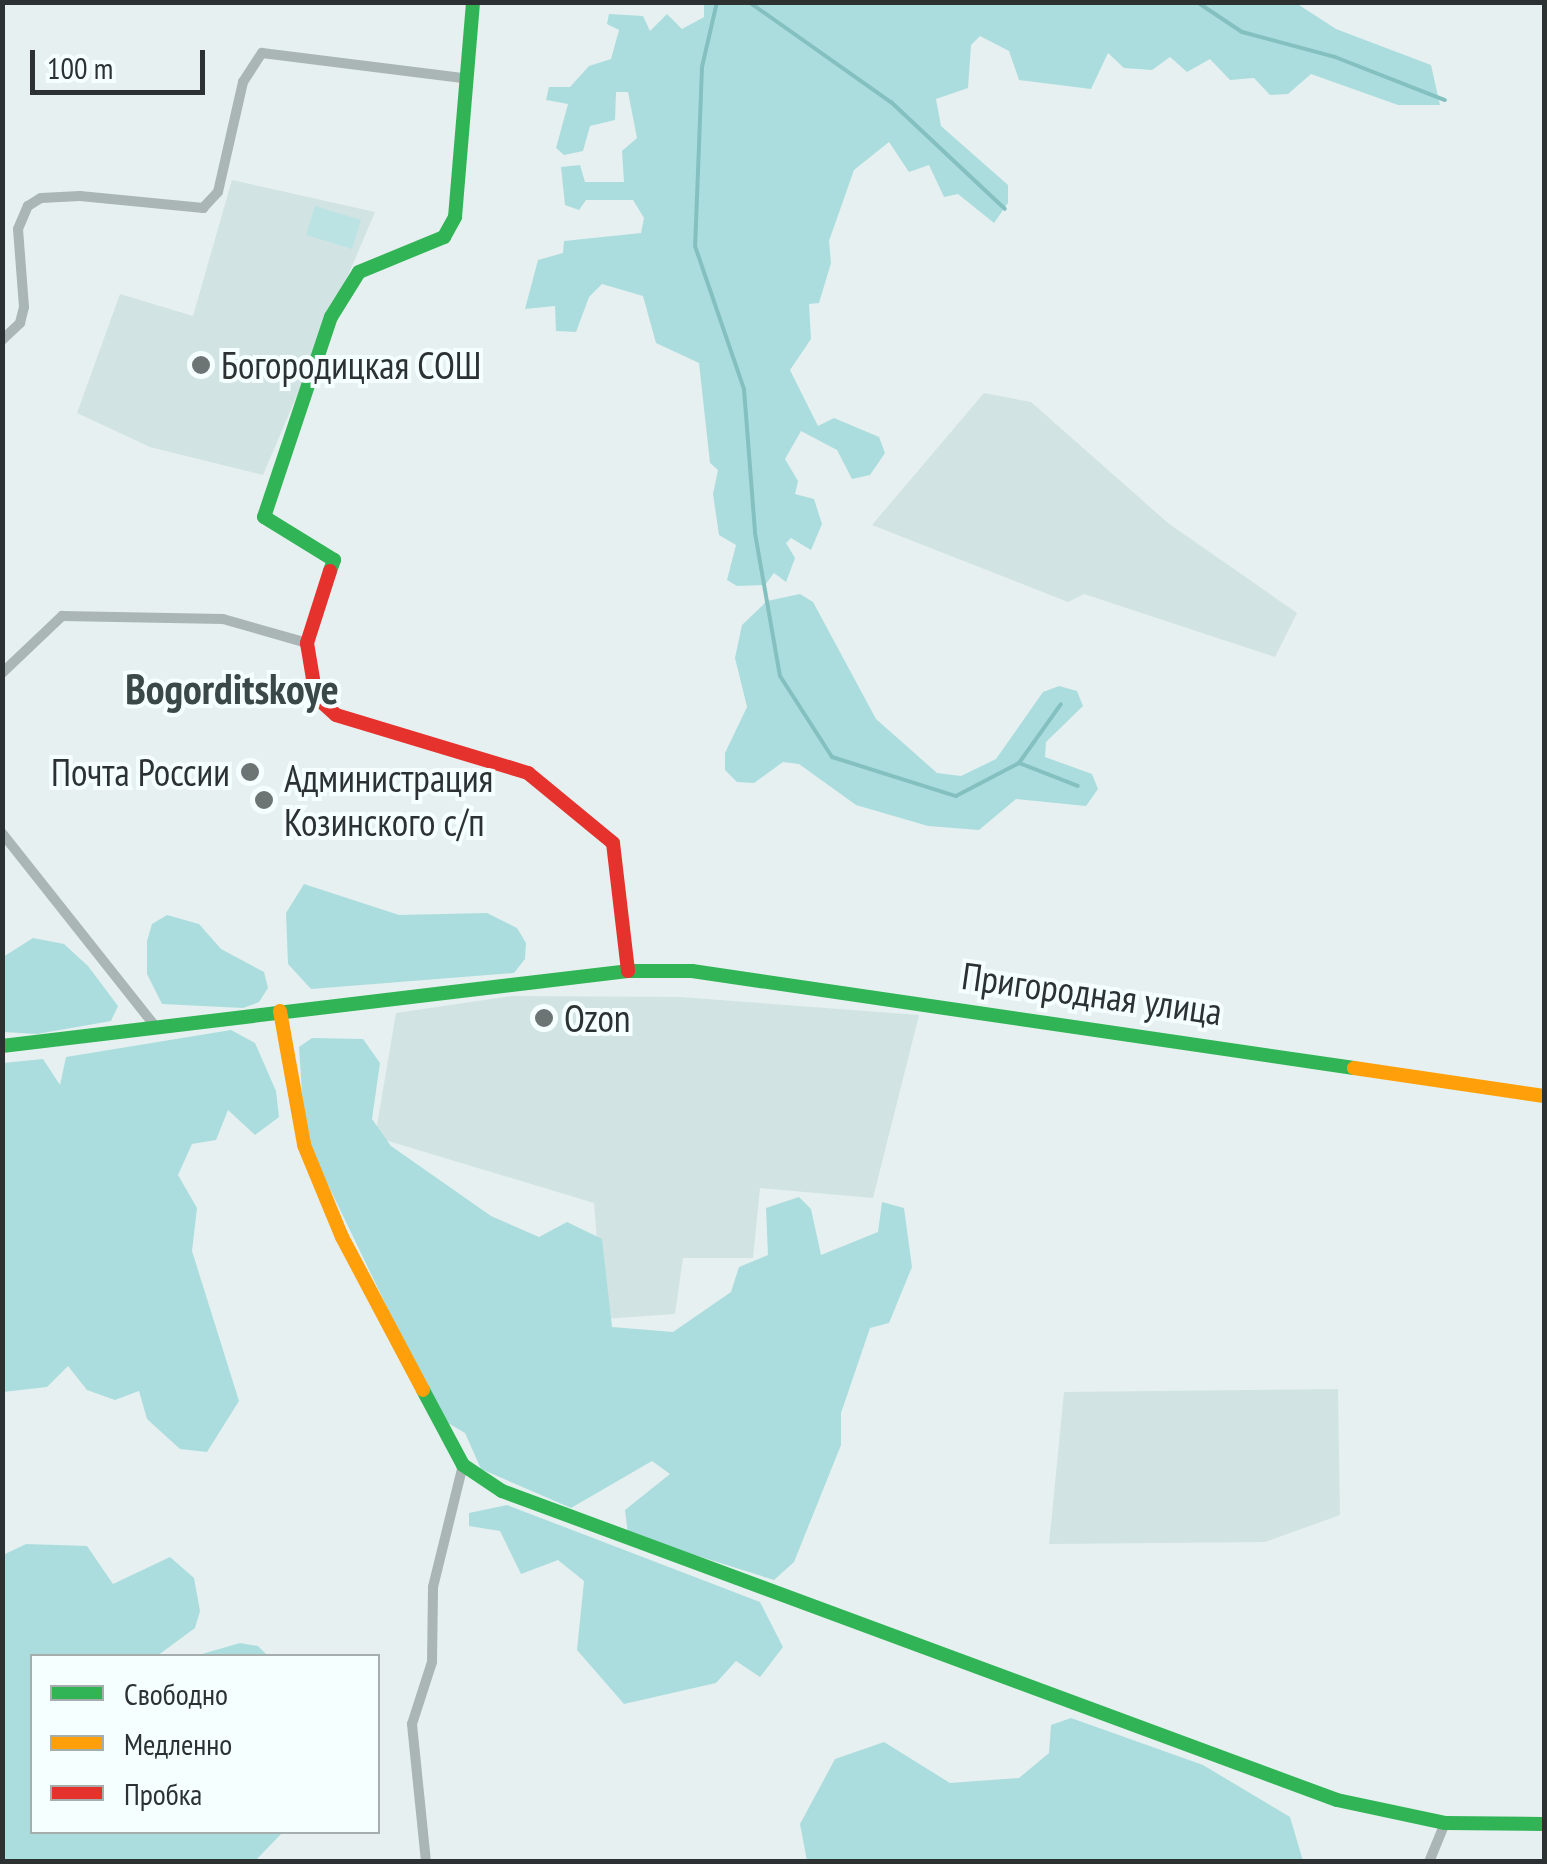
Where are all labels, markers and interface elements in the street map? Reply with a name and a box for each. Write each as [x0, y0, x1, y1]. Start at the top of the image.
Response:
scale bar [35, 30, 210, 92]
text: 100 m [47, 48, 113, 87]
place label: Богородицкая СОШ [221, 342, 481, 388]
marker: Богородицкая СОШ [190, 354, 212, 376]
district label: Bogorditskoye [125, 664, 339, 714]
place label: Почта России [51, 749, 230, 795]
place label: Администрация Козинского с/п [284, 755, 493, 844]
marker: Почта России [239, 761, 261, 783]
marker: Администрация Козинского с/п [253, 789, 275, 811]
street label: Пригородная улица [959, 952, 1225, 1034]
place label: Ozon [564, 995, 631, 1041]
marker: Ozon [533, 1007, 555, 1029]
legend [30, 1654, 380, 1834]
text: Свободно [124, 1674, 228, 1713]
text: Медленно [124, 1724, 232, 1763]
text: Пробка [124, 1774, 202, 1813]

